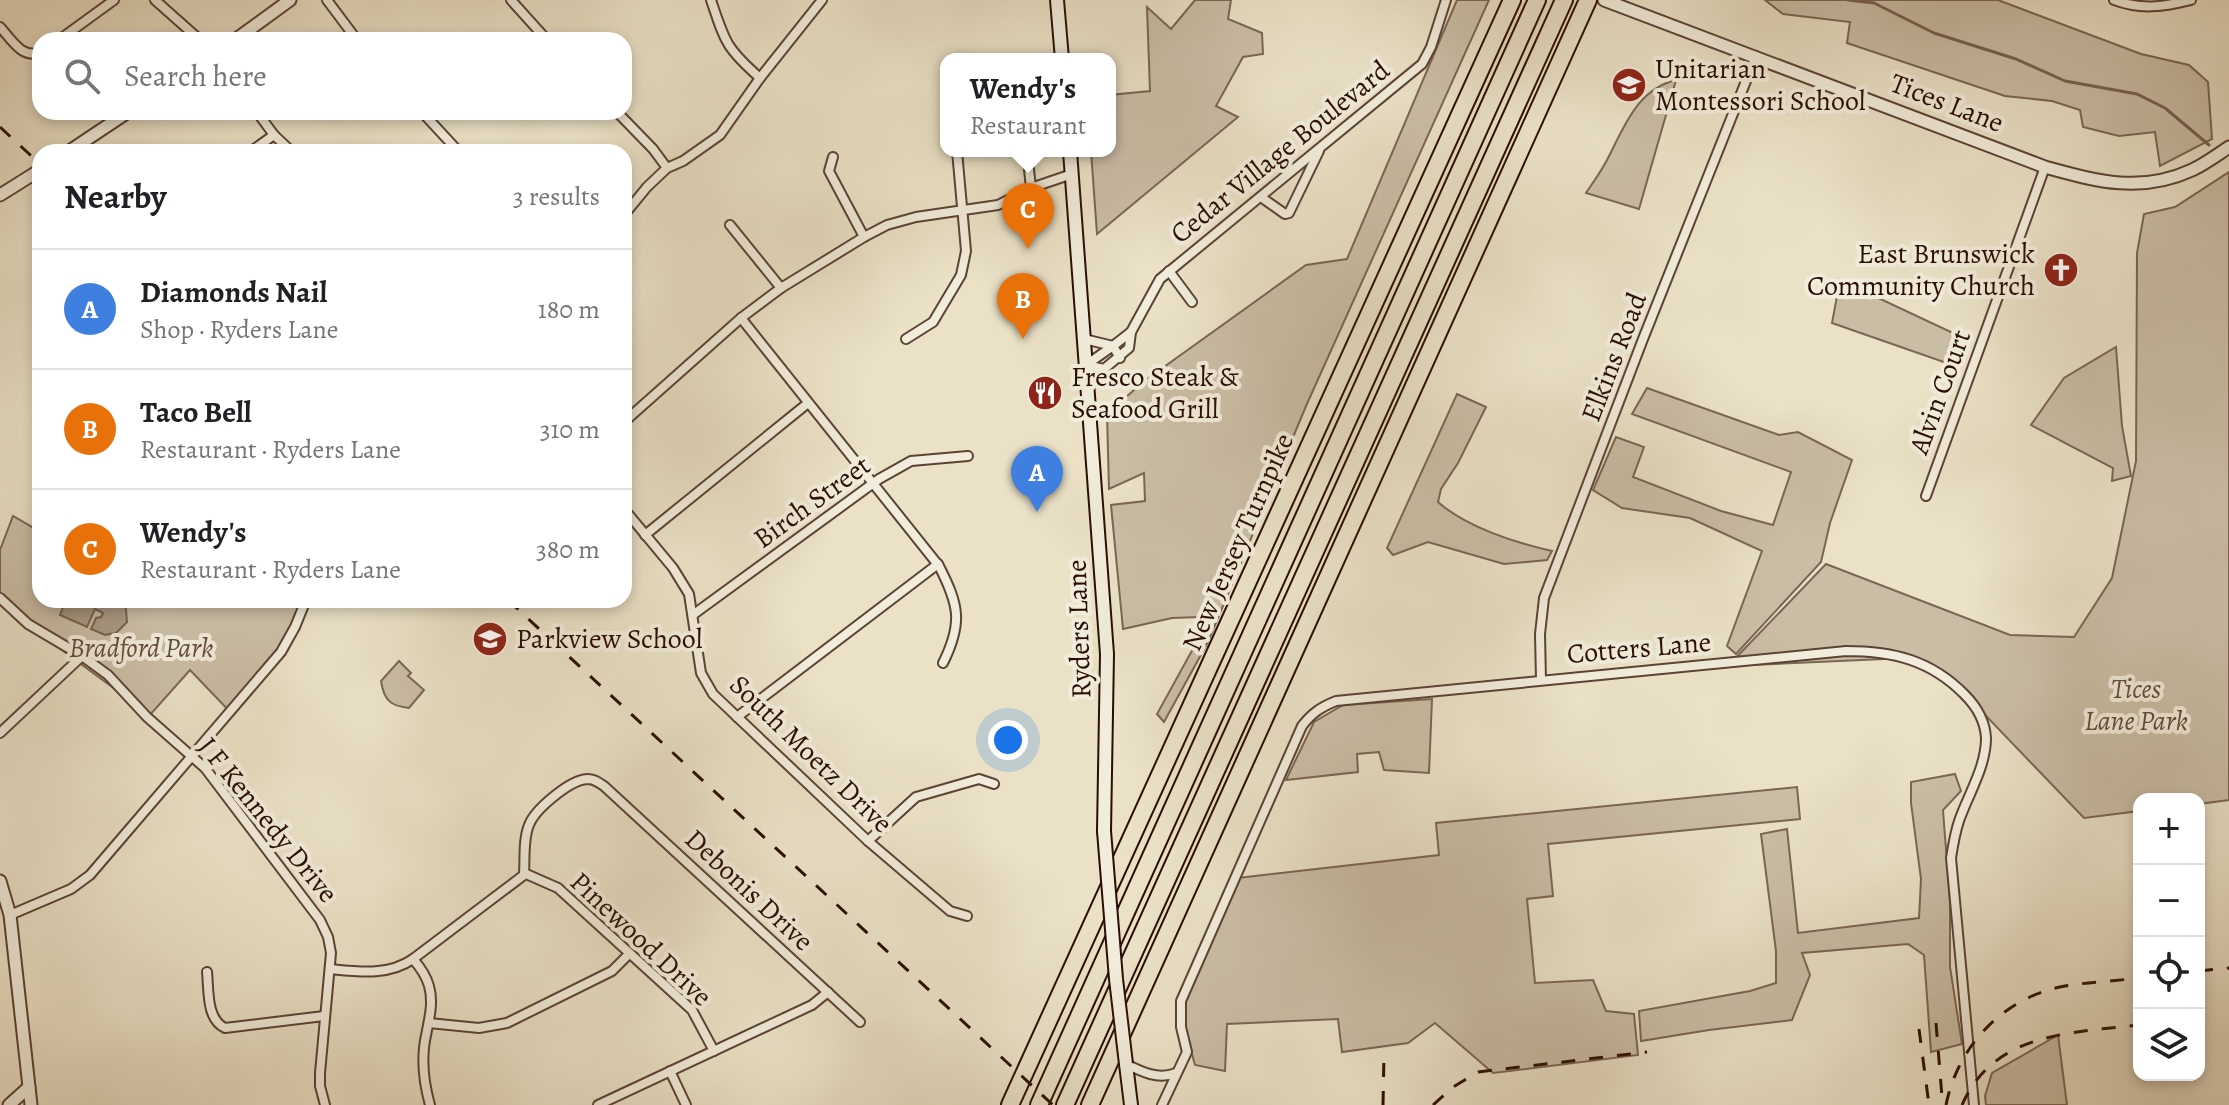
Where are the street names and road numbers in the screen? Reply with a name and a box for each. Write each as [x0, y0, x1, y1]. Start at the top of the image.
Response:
street label: Cedar Village Boulevard [1162, 51, 1398, 252]
street label: Tices Lane [1885, 64, 2009, 142]
street label: Elkins Road [1572, 286, 1656, 427]
street label: Alvin Court [1900, 324, 1980, 460]
street label: New Jersey Turnpike [1173, 427, 1303, 657]
street label: Birch Street [746, 447, 878, 557]
street label: Ryders Lane [1058, 559, 1100, 699]
street label: Cotters Lane [1565, 623, 1713, 673]
street label: South Moetz Drive [721, 666, 901, 842]
street label: J F Kennedy Drive [189, 729, 347, 911]
street label: Debonis Drive [676, 820, 822, 960]
street label: Pinewood Drive [562, 863, 720, 1015]

